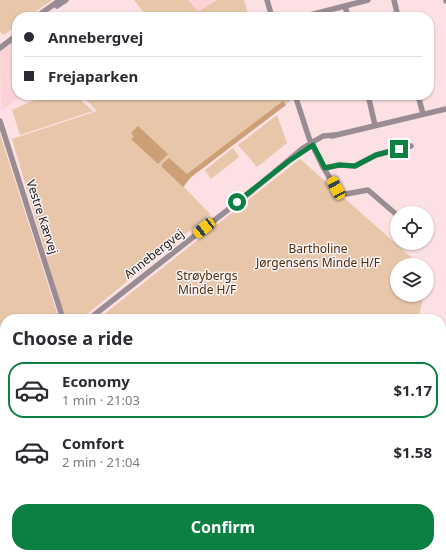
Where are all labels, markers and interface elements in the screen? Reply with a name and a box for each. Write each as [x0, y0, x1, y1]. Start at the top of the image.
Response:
text: Annebergvej [48, 27, 143, 47]
text: Frejaparken [48, 66, 138, 86]
route end [390, 140, 408, 158]
car [325, 175, 347, 201]
street label: Vestre Kærvej [22, 178, 62, 256]
route start [228, 193, 246, 211]
map controls [390, 206, 434, 302]
button: locate [390, 206, 434, 250]
car [191, 216, 217, 240]
street label: Annebergvej [120, 225, 187, 282]
park label: Bartholine Jørgensens Minde H/F [255, 240, 380, 271]
button: layers [390, 258, 434, 302]
park label: Strøybergs Minde H/F [177, 267, 238, 298]
text: Choose a ride [12, 326, 133, 350]
text: Economy [62, 371, 130, 391]
icon: car [14, 372, 50, 408]
text: $1.17 [393, 380, 432, 400]
text: 1 min · 21:03 [62, 391, 140, 409]
text: Comfort [62, 433, 124, 453]
icon: car [14, 434, 50, 470]
text: $1.58 [393, 442, 432, 462]
text: 2 min · 21:04 [62, 453, 140, 471]
button: Confirm [12, 504, 434, 550]

